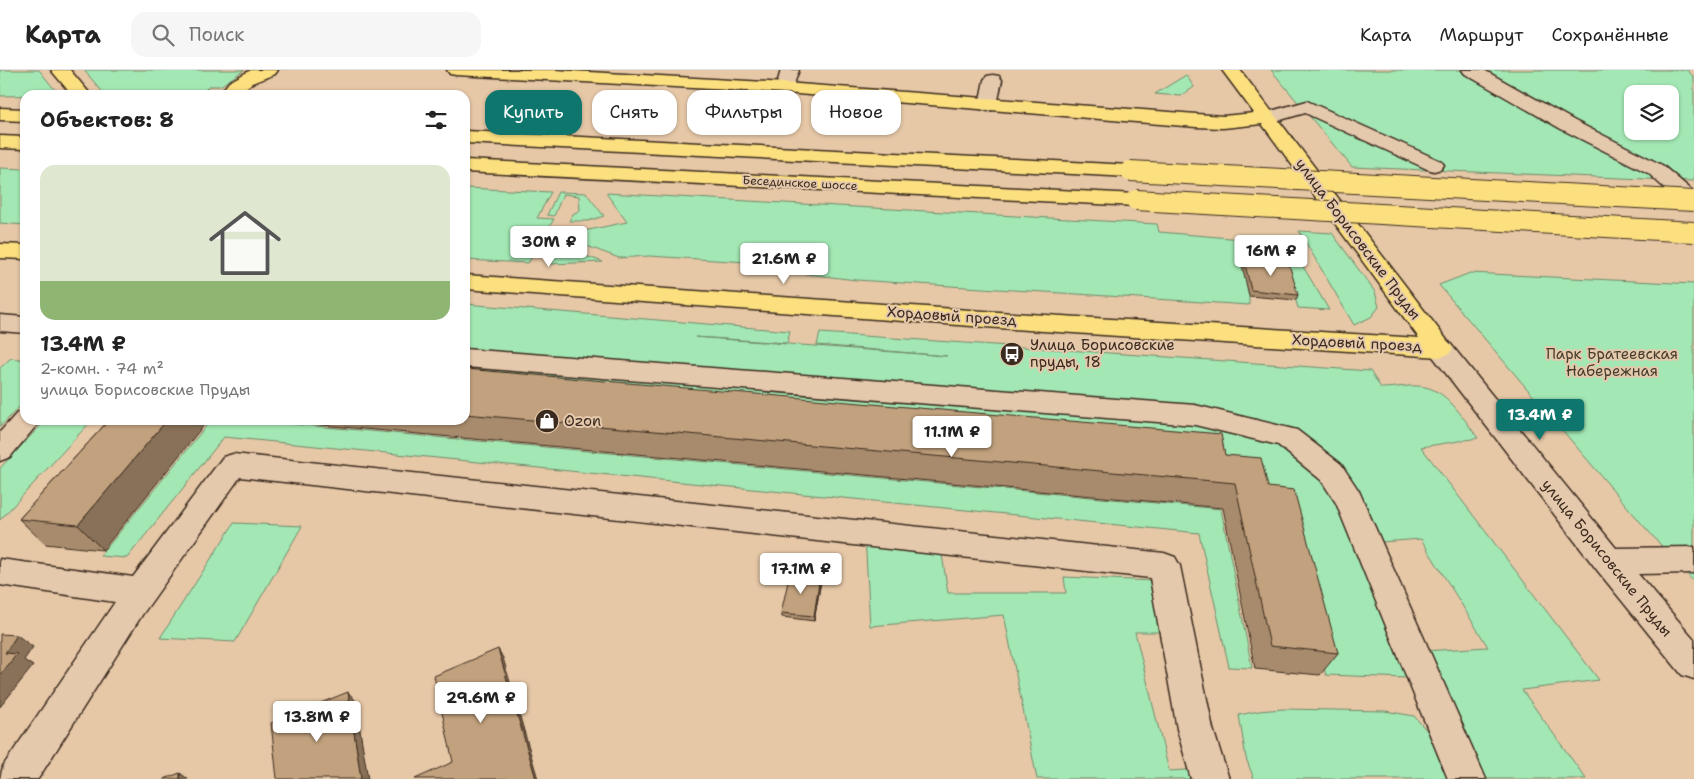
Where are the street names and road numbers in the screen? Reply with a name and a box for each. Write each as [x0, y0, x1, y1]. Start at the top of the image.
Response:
street label: улица Борисовские Пруды [1291, 154, 1425, 324]
street label: Бесединское шоссе [742, 172, 858, 194]
street label: Хордовый проезд [886, 301, 1018, 331]
street label: Хордовый проезд [1292, 330, 1423, 356]
street label: улица Борисовские Пруды [1537, 475, 1677, 641]

